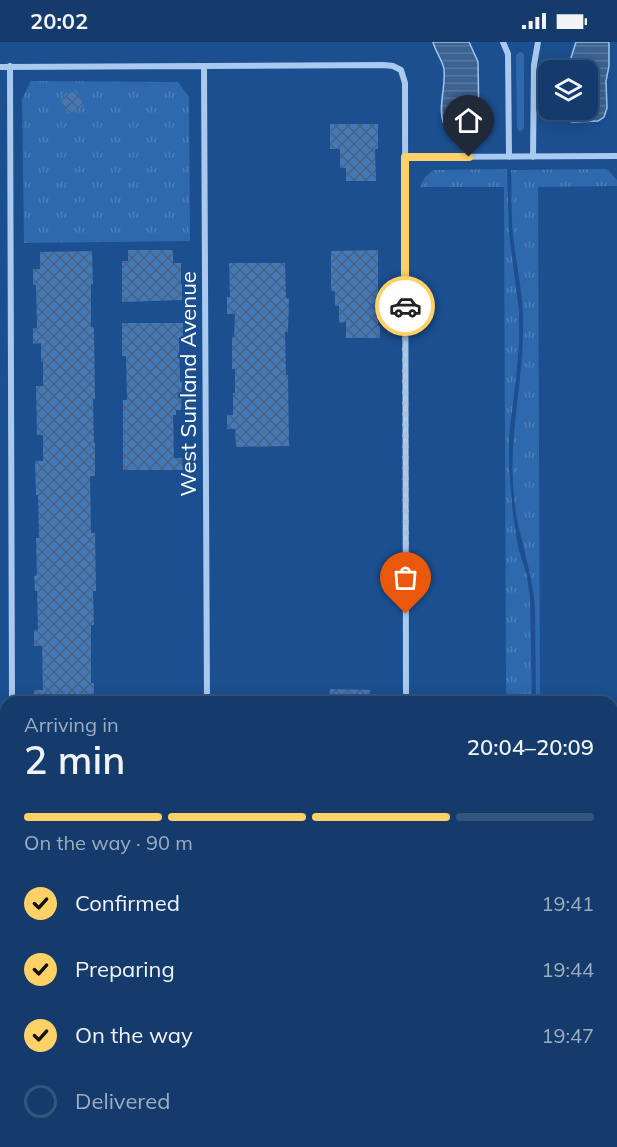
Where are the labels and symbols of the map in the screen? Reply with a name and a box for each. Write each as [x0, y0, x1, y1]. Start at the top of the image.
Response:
pin [443, 95, 494, 157]
street label: West Sunland Avenue [174, 271, 202, 497]
courier [375, 276, 435, 336]
pin [380, 552, 431, 614]

